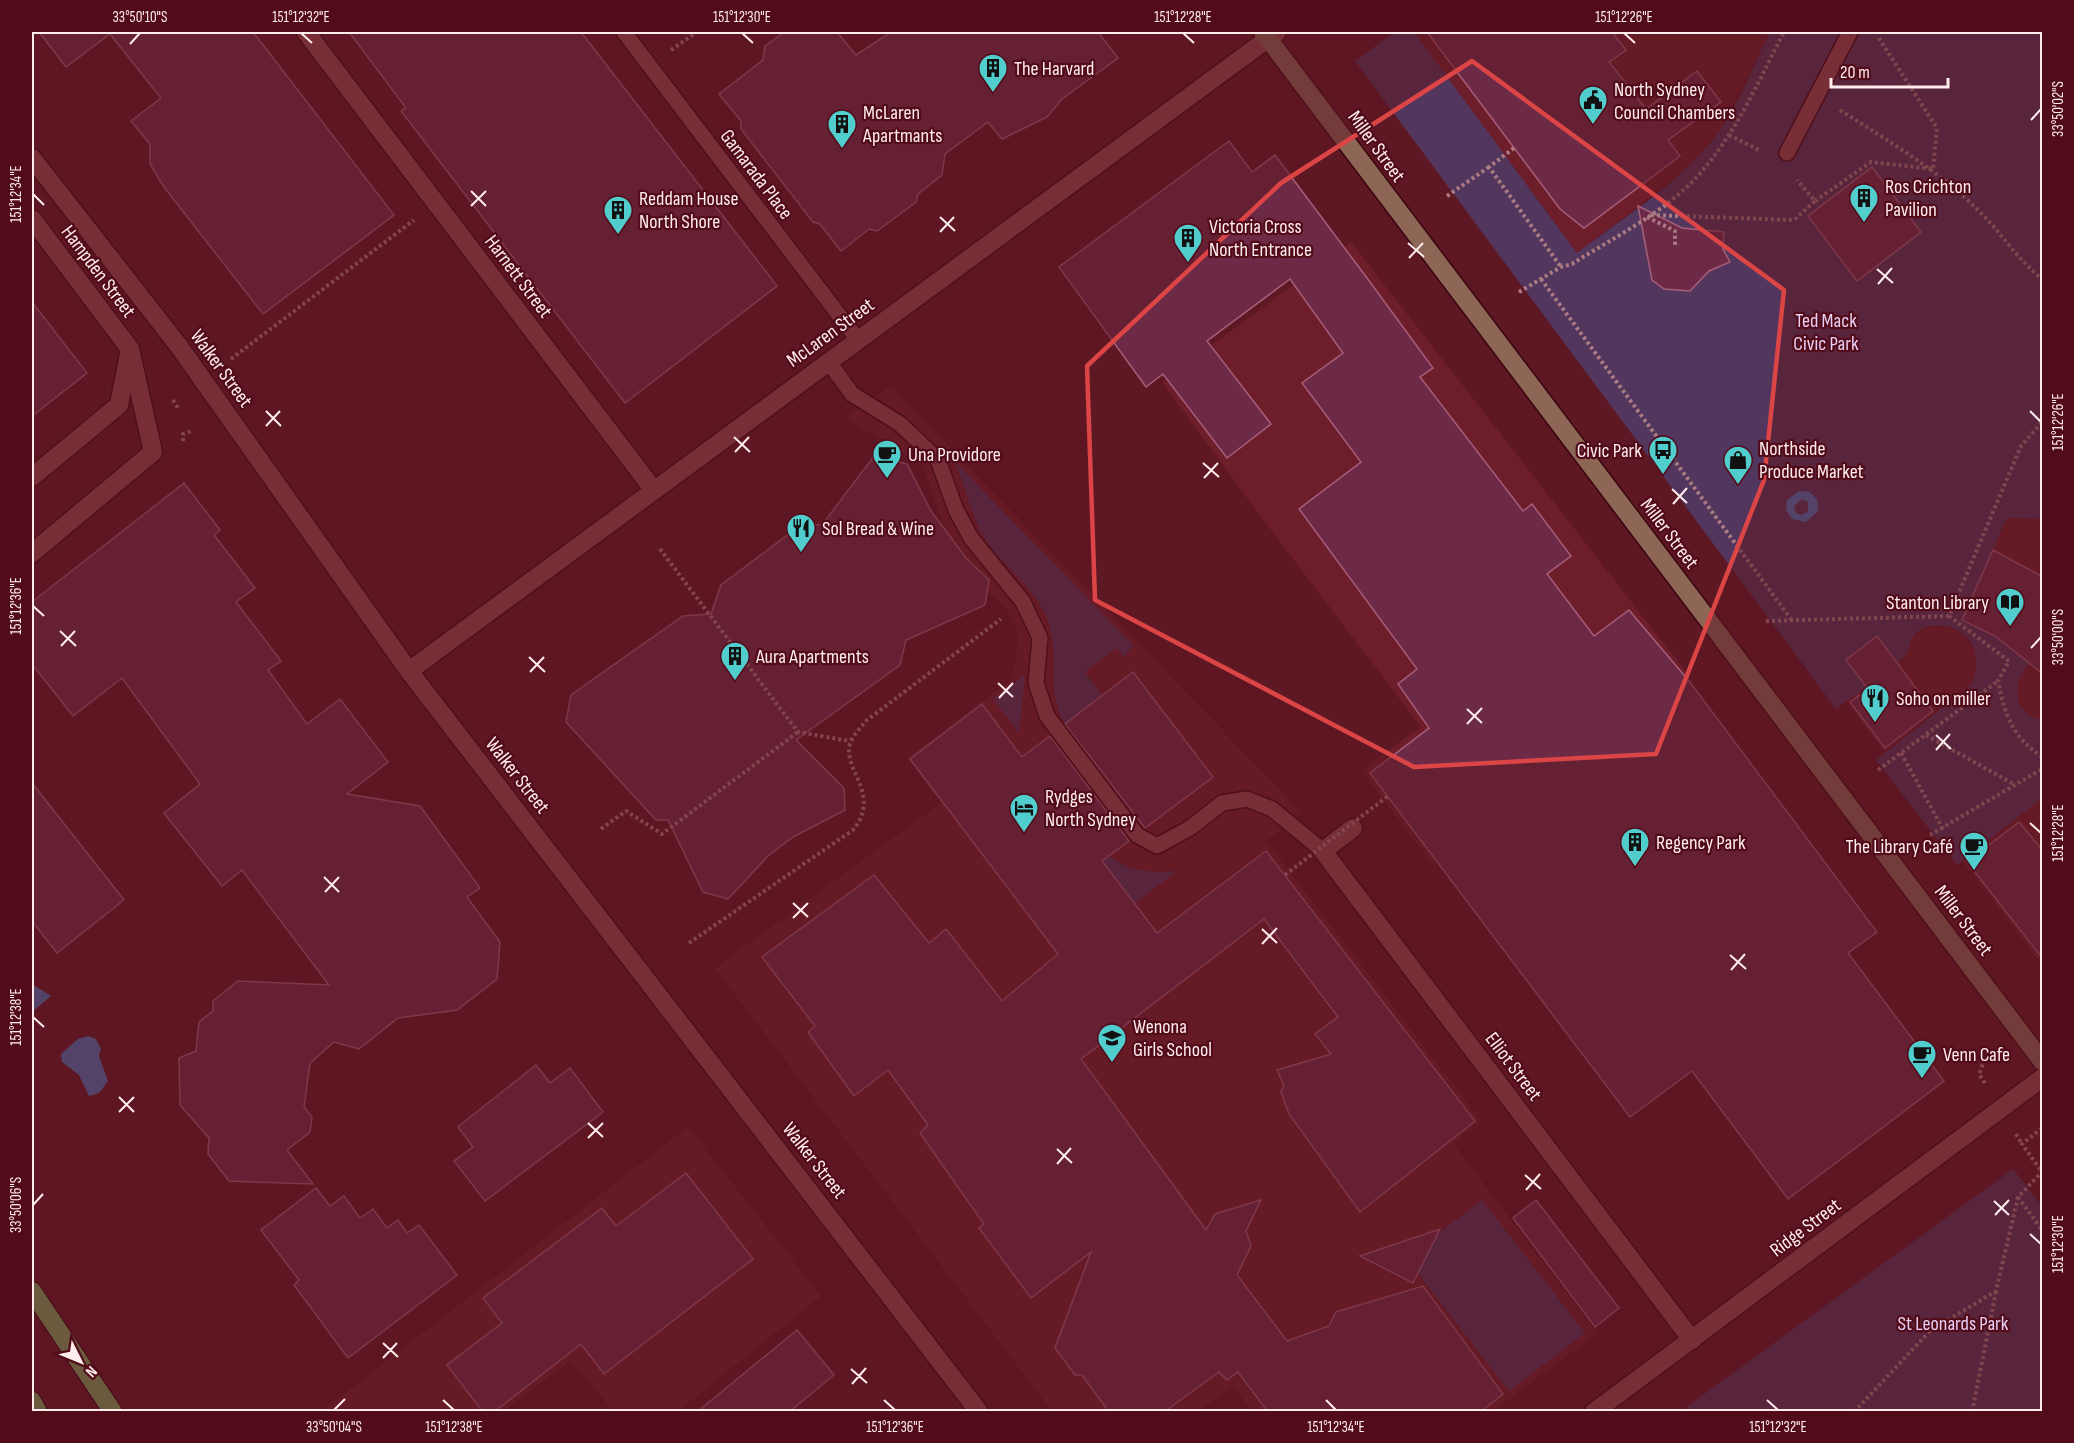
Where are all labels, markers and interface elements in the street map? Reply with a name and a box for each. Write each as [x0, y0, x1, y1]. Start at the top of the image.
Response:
text: 33°50'10"S [113, 8, 167, 27]
text: 151°12'32"E [272, 8, 330, 27]
text: 151°12'30"E [713, 8, 771, 27]
text: 151°12'28"E [1154, 8, 1212, 27]
text: 151°12'26"E [1595, 8, 1653, 27]
scale bar [1831, 51, 1948, 89]
building icon: The Harvard [977, 52, 1009, 94]
place label: The Harvard [1014, 57, 1094, 81]
text: 20 m [1840, 62, 1870, 83]
place label: North Sydney Council Chambers [1614, 78, 1735, 125]
text: 33°50'02"S [2049, 81, 2068, 137]
public building icon: North Sydney Council Chambers [1577, 84, 1609, 126]
place label: McLaren Apartmants [862, 101, 942, 148]
street label: Miller Street [1342, 106, 1410, 187]
building icon: McLaren Apartmants [826, 108, 858, 150]
street label: Gamarada Place [715, 125, 798, 224]
text: 151°12'34"E [7, 165, 26, 223]
place label: Ros Crichton Pavilion [1885, 175, 1971, 222]
building icon: Ros Crichton Pavilion [1848, 182, 1880, 224]
place label: Reddam House North Shore [639, 187, 738, 234]
building icon: Reddam House North Shore [602, 194, 634, 236]
place label: Victoria Cross North Entrance [1209, 215, 1312, 262]
street label: Hampden Street [56, 221, 141, 322]
building icon: Victoria Cross North Entrance [1172, 222, 1204, 264]
street label: Harnett Street [479, 230, 557, 323]
street label: McLaren Street [782, 293, 879, 373]
park label: Ted Mack Civic Park [1793, 309, 1859, 356]
street label: Walker Street [185, 325, 257, 412]
text: 151°12'26"E [2049, 393, 2068, 451]
bus stop icon: Civic Park [1647, 434, 1679, 476]
place label: Northside Produce Market [1759, 437, 1864, 484]
cafe icon: Una Providore [871, 438, 903, 480]
place label: Civic Park [1577, 439, 1642, 463]
place label: Una Providore [908, 443, 1001, 467]
shop icon: Northside Produce Market [1722, 444, 1754, 486]
street label: Miller Street [1635, 494, 1704, 574]
restaurant icon: Sol Bread & Wine [785, 512, 817, 554]
place label: Sol Bread & Wine [822, 517, 934, 541]
text: 151°12'36"E [7, 577, 26, 635]
library icon: Stanton Library [1994, 586, 2026, 628]
place label: Stanton Library [1886, 591, 1989, 615]
text: 33°50'00"S [2049, 609, 2068, 665]
building icon: Aura Apartments [719, 640, 751, 682]
place label: Aura Apartments [755, 645, 869, 669]
restaurant icon: Soho on miller [1859, 682, 1891, 724]
place label: Soho on miller [1896, 687, 1991, 711]
street label: Walker Street [480, 733, 554, 819]
place label: Rydges North Sydney [1045, 785, 1136, 832]
hotel icon: Rydges North Sydney [1008, 792, 1040, 834]
text: 151°12'28"E [2049, 804, 2068, 862]
building icon: Regency Park [1619, 826, 1651, 868]
cafe icon: The Library Café [1958, 830, 1990, 872]
place label: Regency Park [1656, 831, 1746, 855]
place label: The Library Café [1846, 835, 1953, 859]
street label: Miller Street [1929, 881, 1998, 961]
text: 151°12'38"E [7, 988, 26, 1046]
place label: Wenona Girls School [1133, 1015, 1212, 1062]
school or university icon: Wenona Girls School [1096, 1022, 1128, 1064]
street label: Elliot Street [1480, 1028, 1547, 1106]
cafe icon: Venn Cafe [1906, 1038, 1938, 1080]
place label: Venn Cafe [1943, 1043, 2010, 1067]
street label: Walker Street [777, 1118, 851, 1204]
text: 33°50'06"S [7, 1177, 26, 1233]
street label: Ridge Street [1765, 1193, 1846, 1262]
text: 151°12'30"E [2049, 1215, 2068, 1273]
park label: St Leonards Park [1898, 1312, 2009, 1336]
north arrow [51, 1332, 111, 1392]
text: N [81, 1362, 101, 1381]
text: 33°50'04"S [306, 1418, 362, 1437]
text: 151°12'38"E [425, 1418, 483, 1437]
text: 151°12'36"E [866, 1418, 924, 1437]
text: 151°12'34"E [1307, 1418, 1365, 1437]
text: 151°12'32"E [1749, 1418, 1807, 1437]

